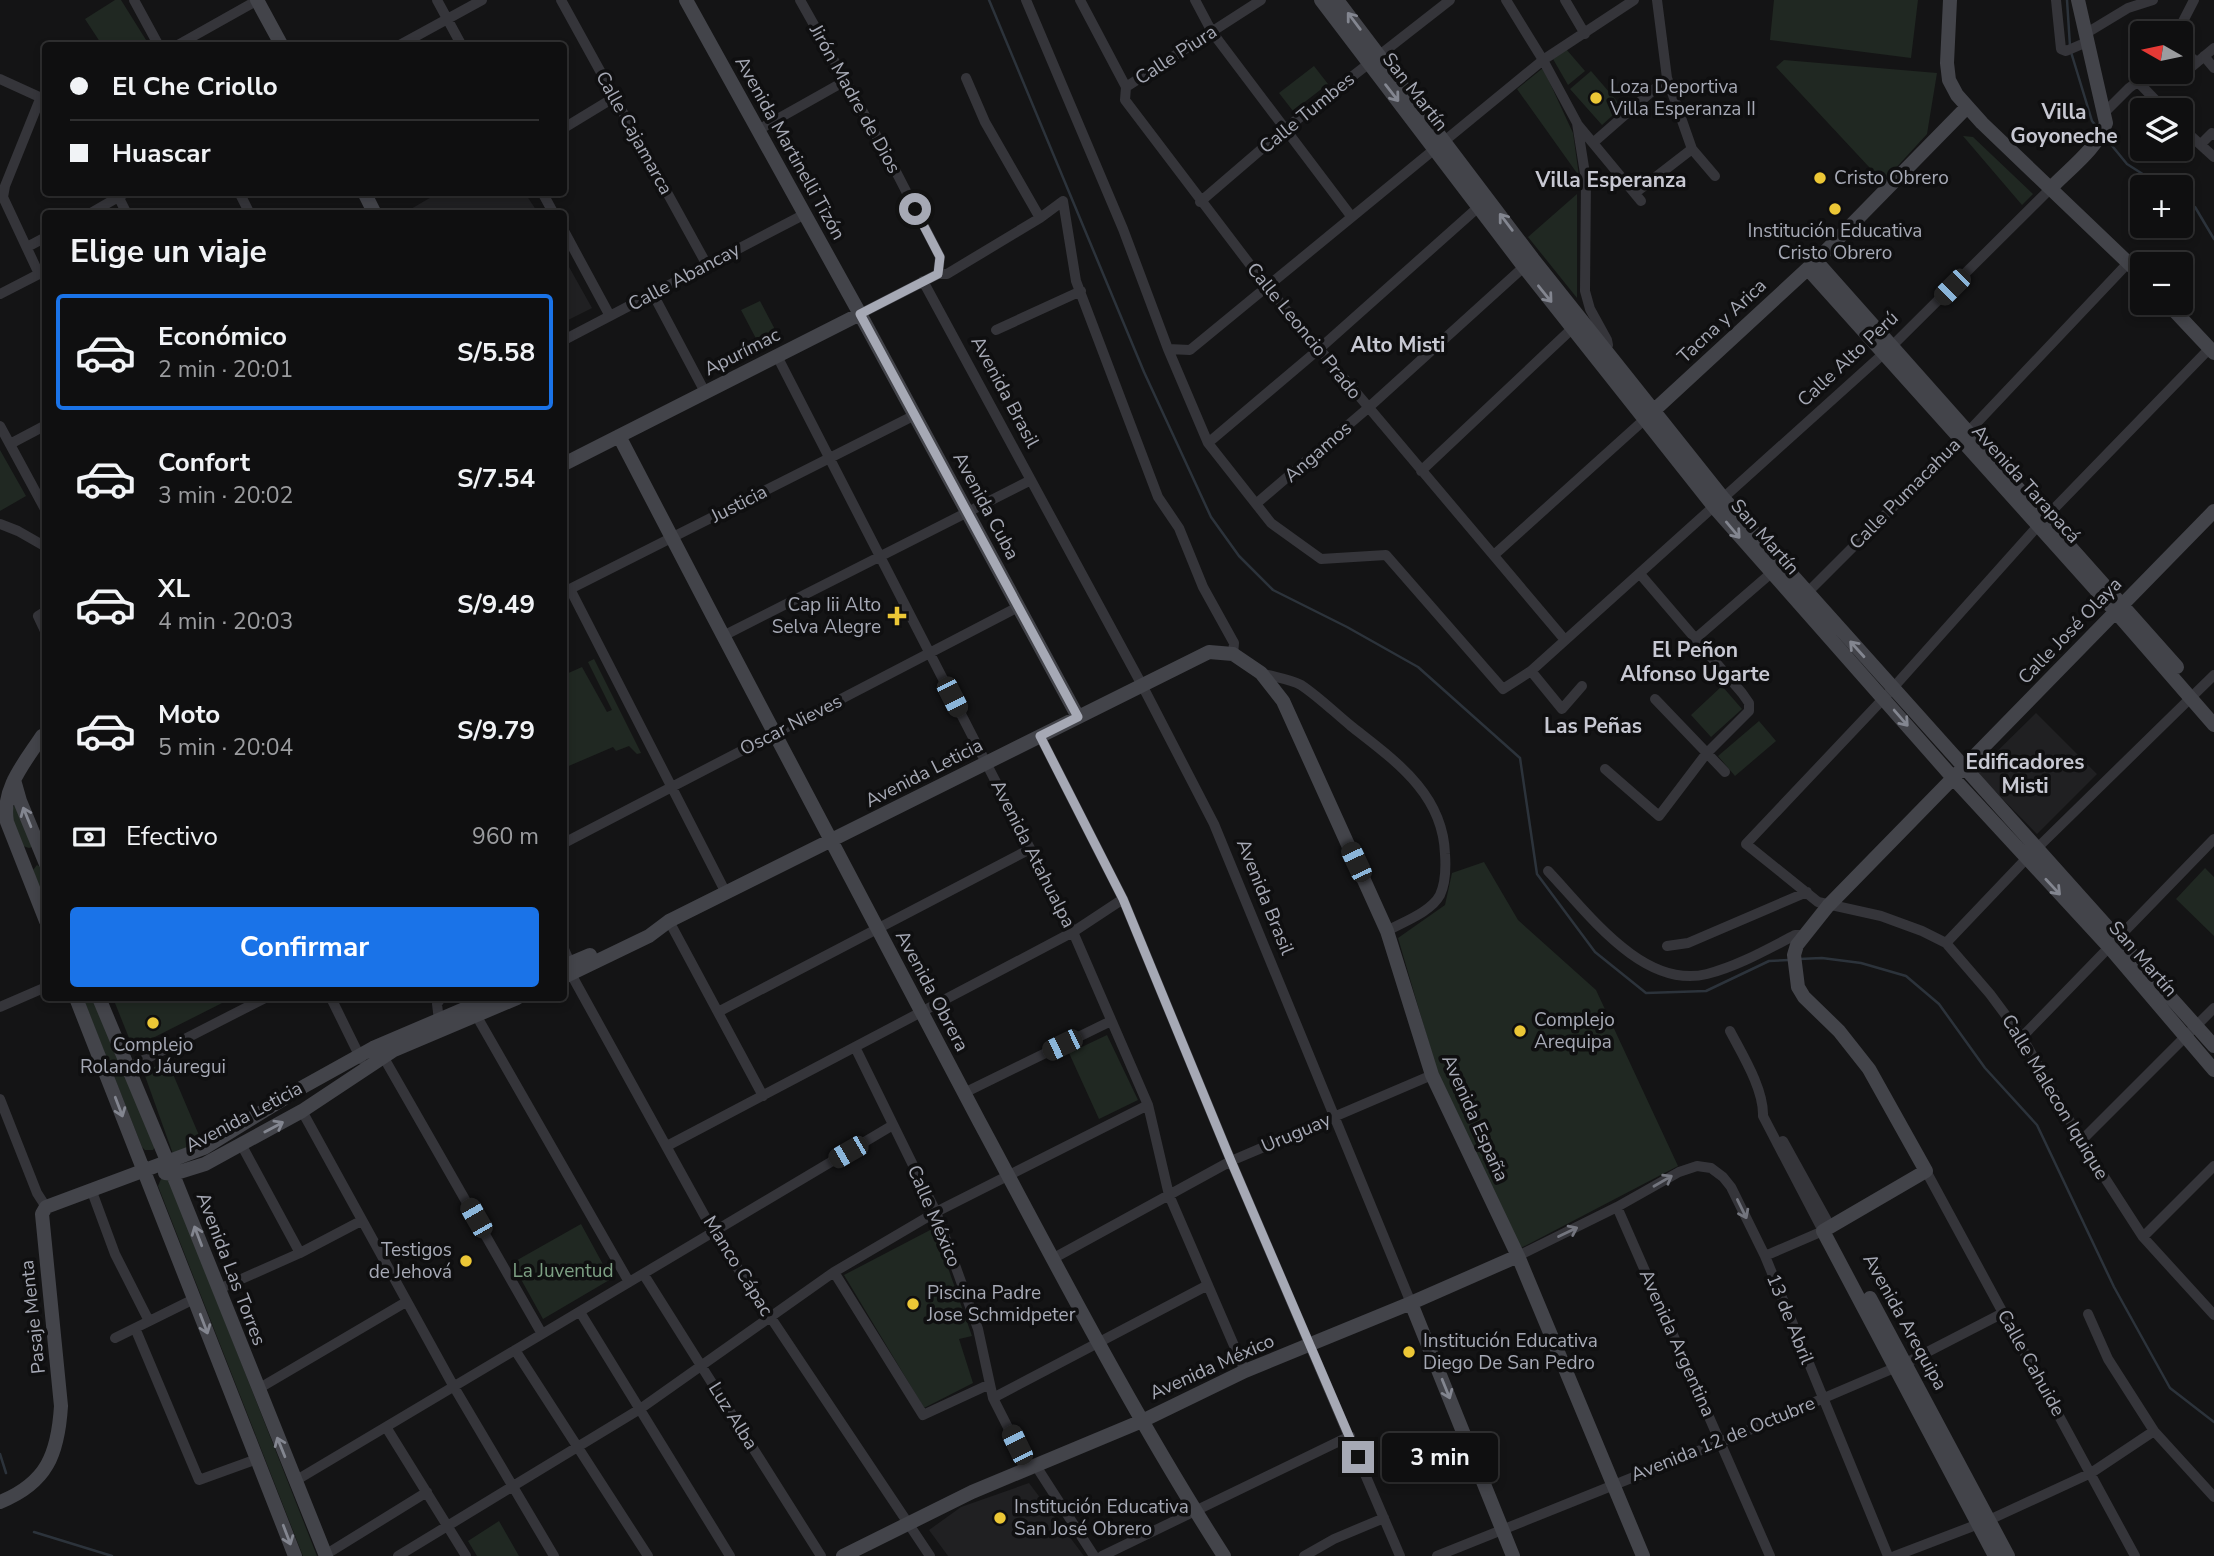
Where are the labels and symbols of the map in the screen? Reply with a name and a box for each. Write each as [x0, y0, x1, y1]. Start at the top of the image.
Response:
one-way arrow [1346, 12, 1361, 31]
street label: Jirón Madre de Dios [803, 19, 907, 178]
street label: Calle Piura [1130, 19, 1222, 91]
north arrow [2130, 21, 2193, 84]
street label: San Martín [1376, 47, 1454, 137]
street label: Avenida Martinelli Tizón [729, 51, 851, 245]
street label: Calle Tumbes [1254, 66, 1360, 160]
street label: Calle Cajamarca [589, 67, 679, 199]
place label: Loza Deportiva Villa Esperanza II [1609, 74, 1756, 122]
one-way arrow [1385, 84, 1400, 102]
marker: Loza Deportiva Villa Esperanza II [1588, 90, 1604, 106]
district label: Villa Goyoneche [2010, 98, 2118, 150]
place label: Cristo Obrero [1834, 165, 1949, 191]
district label: Villa Esperanza [1535, 166, 1686, 194]
marker: Cristo Obrero [1812, 170, 1828, 186]
route start [899, 193, 931, 225]
marker: Institución Educativa Cristo Obrero [1827, 201, 1843, 217]
one-way arrow [1498, 213, 1513, 232]
place label: Institución Educativa Cristo Obrero [1748, 218, 1922, 266]
street label: Calle Abancay [624, 237, 745, 317]
street label: Calle Leoncio Prado [1241, 257, 1367, 405]
car [1930, 265, 1975, 309]
street label: Tacna y Arica [1672, 273, 1772, 369]
one-way arrow [1538, 284, 1553, 302]
street label: Calle Alto Perú [1792, 305, 1904, 413]
street label: Apurímac [700, 322, 785, 382]
district label: Alto Misti [1351, 331, 1445, 359]
street label: Avenida Brasil [965, 332, 1046, 453]
street label: Angamos [1279, 415, 1357, 489]
street label: Avenida Tarapacá [1966, 419, 2086, 549]
street label: Calle Pumacahua [1844, 433, 1966, 555]
street label: Avenida Cuba [947, 447, 1025, 565]
street label: Justicia [705, 479, 772, 530]
street label: San Martín [1725, 493, 1805, 581]
one-way arrow [1725, 520, 1741, 538]
street label: Calle José Olaya [2012, 572, 2128, 690]
place label: Cap Iii Alto Selva Alegre [772, 592, 881, 640]
marker: Cap Iii Alto Selva Alegre [887, 606, 907, 626]
district label: El Peñon Alfonso Ugarte [1620, 636, 1770, 688]
one-way arrow [1849, 641, 1866, 658]
car [934, 674, 971, 720]
street label: Oscar Nieves [735, 688, 847, 762]
one-way arrow [1893, 708, 1909, 726]
district label: Las Peñas [1544, 712, 1642, 740]
street label: Avenida Leticia [861, 732, 987, 814]
district label: Edificadores Misti [1966, 748, 2085, 800]
street label: Avenida Atahualpa [984, 775, 1082, 933]
one-way arrow [19, 807, 32, 829]
street label: Avenida Brasil [1230, 835, 1300, 959]
car [1338, 839, 1375, 885]
one-way arrow [2044, 878, 2061, 895]
street label: San Martín [2103, 915, 2183, 1003]
street label: Avenida Obrera [889, 926, 975, 1056]
place label: Complejo Arequipa [1534, 1007, 1615, 1055]
street label: Calle Malecon Iquique [1995, 1010, 2115, 1184]
marker: Complejo Rolando Jáuregui [145, 1015, 161, 1031]
marker: Complejo Arequipa [1512, 1023, 1528, 1039]
car [1039, 1026, 1086, 1064]
place label: Complejo Rolando Jáuregui [80, 1032, 226, 1080]
street label: Avenida España [1435, 1050, 1515, 1186]
street label: Avenida Leticia [181, 1075, 307, 1159]
one-way arrow [113, 1095, 126, 1117]
street label: Uruguay [1257, 1107, 1335, 1159]
one-way arrow [263, 1119, 283, 1133]
car [825, 1132, 872, 1172]
street label: Calle México [901, 1161, 967, 1271]
one-way arrow [1652, 1174, 1672, 1188]
street label: Avenida Las Torres [190, 1189, 272, 1349]
car [457, 1195, 496, 1241]
one-way arrow [1735, 1198, 1749, 1219]
street label: Manco Cápac [697, 1211, 779, 1321]
one-way arrow [1557, 1224, 1578, 1238]
one-way arrow [190, 1226, 203, 1247]
place label: Testigos de Jehová [369, 1237, 452, 1285]
street label: Avenida Arequipa [1857, 1249, 1953, 1395]
marker: Testigos de Jehová [458, 1253, 474, 1269]
park label: La Juventud [512, 1258, 614, 1284]
street label: Pasaje Menta [14, 1259, 52, 1375]
street label: Avenida Argentina [1633, 1265, 1721, 1421]
street label: 13 de Abril [1760, 1270, 1820, 1368]
place label: Piscina Padre Jose Schmidpeter [926, 1280, 1076, 1328]
marker: Piscina Padre Jose Schmidpeter [905, 1296, 921, 1312]
street label: Calle Cahuide [1991, 1305, 2071, 1421]
one-way arrow [199, 1312, 212, 1334]
street label: Avenida México [1145, 1328, 1279, 1406]
place label: Institución Educativa Diego De San Pedro [1423, 1328, 1598, 1376]
marker: Institución Educativa Diego De San Pedro [1401, 1344, 1417, 1360]
street label: Luz Alba [702, 1377, 764, 1455]
one-way arrow [1440, 1378, 1453, 1399]
street label: Avenida 12 de Octubre [1627, 1390, 1819, 1488]
car [999, 1422, 1036, 1468]
callout: 3 min [1382, 1432, 1498, 1482]
one-way arrow [274, 1437, 287, 1459]
route end [1342, 1441, 1374, 1473]
place label: Institución Educativa San José Obrero [1014, 1494, 1189, 1542]
marker: Institución Educativa San José Obrero [992, 1510, 1008, 1526]
one-way arrow [282, 1524, 295, 1546]

